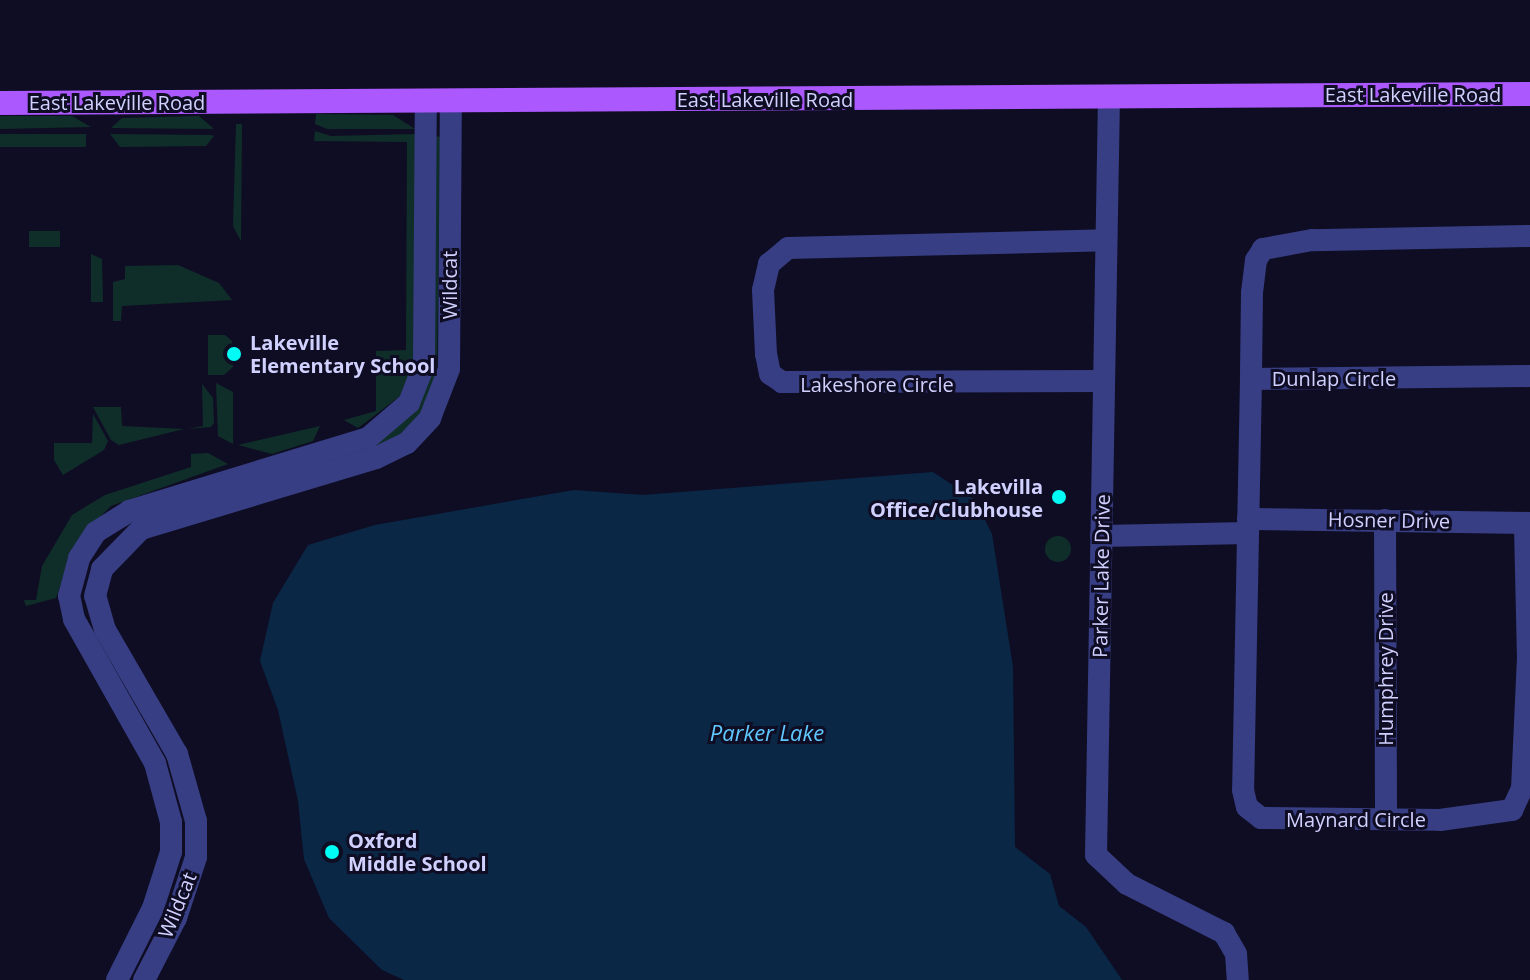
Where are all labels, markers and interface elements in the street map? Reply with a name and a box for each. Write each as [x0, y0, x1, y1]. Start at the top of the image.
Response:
street label: East Lakeville Road [1325, 82, 1501, 106]
street label: East Lakeville Road [677, 87, 853, 111]
street label: East Lakeville Road [29, 90, 205, 114]
street label: Wildcat [437, 251, 461, 319]
place label: Lakeville Elementary School [250, 330, 435, 377]
marker: Lakeville Elementary School [225, 345, 243, 363]
street label: Dunlap Circle [1272, 366, 1396, 390]
street label: Lakeshore Circle [800, 372, 954, 396]
place label: Lakevilla Office/Clubhouse [870, 474, 1043, 521]
marker: Lakevilla Office/Clubhouse [1050, 488, 1068, 506]
street label: Parker Lake Drive [1088, 494, 1114, 658]
street label: Hosner Drive [1328, 507, 1450, 533]
street label: Humphrey Drive [1373, 592, 1397, 746]
water label: Parker Lake [710, 720, 824, 746]
street label: Maynard Circle [1286, 807, 1426, 831]
place label: Oxford Middle School [348, 828, 487, 875]
marker: Oxford Middle School [323, 843, 341, 861]
street label: Wildcat [153, 869, 201, 941]

